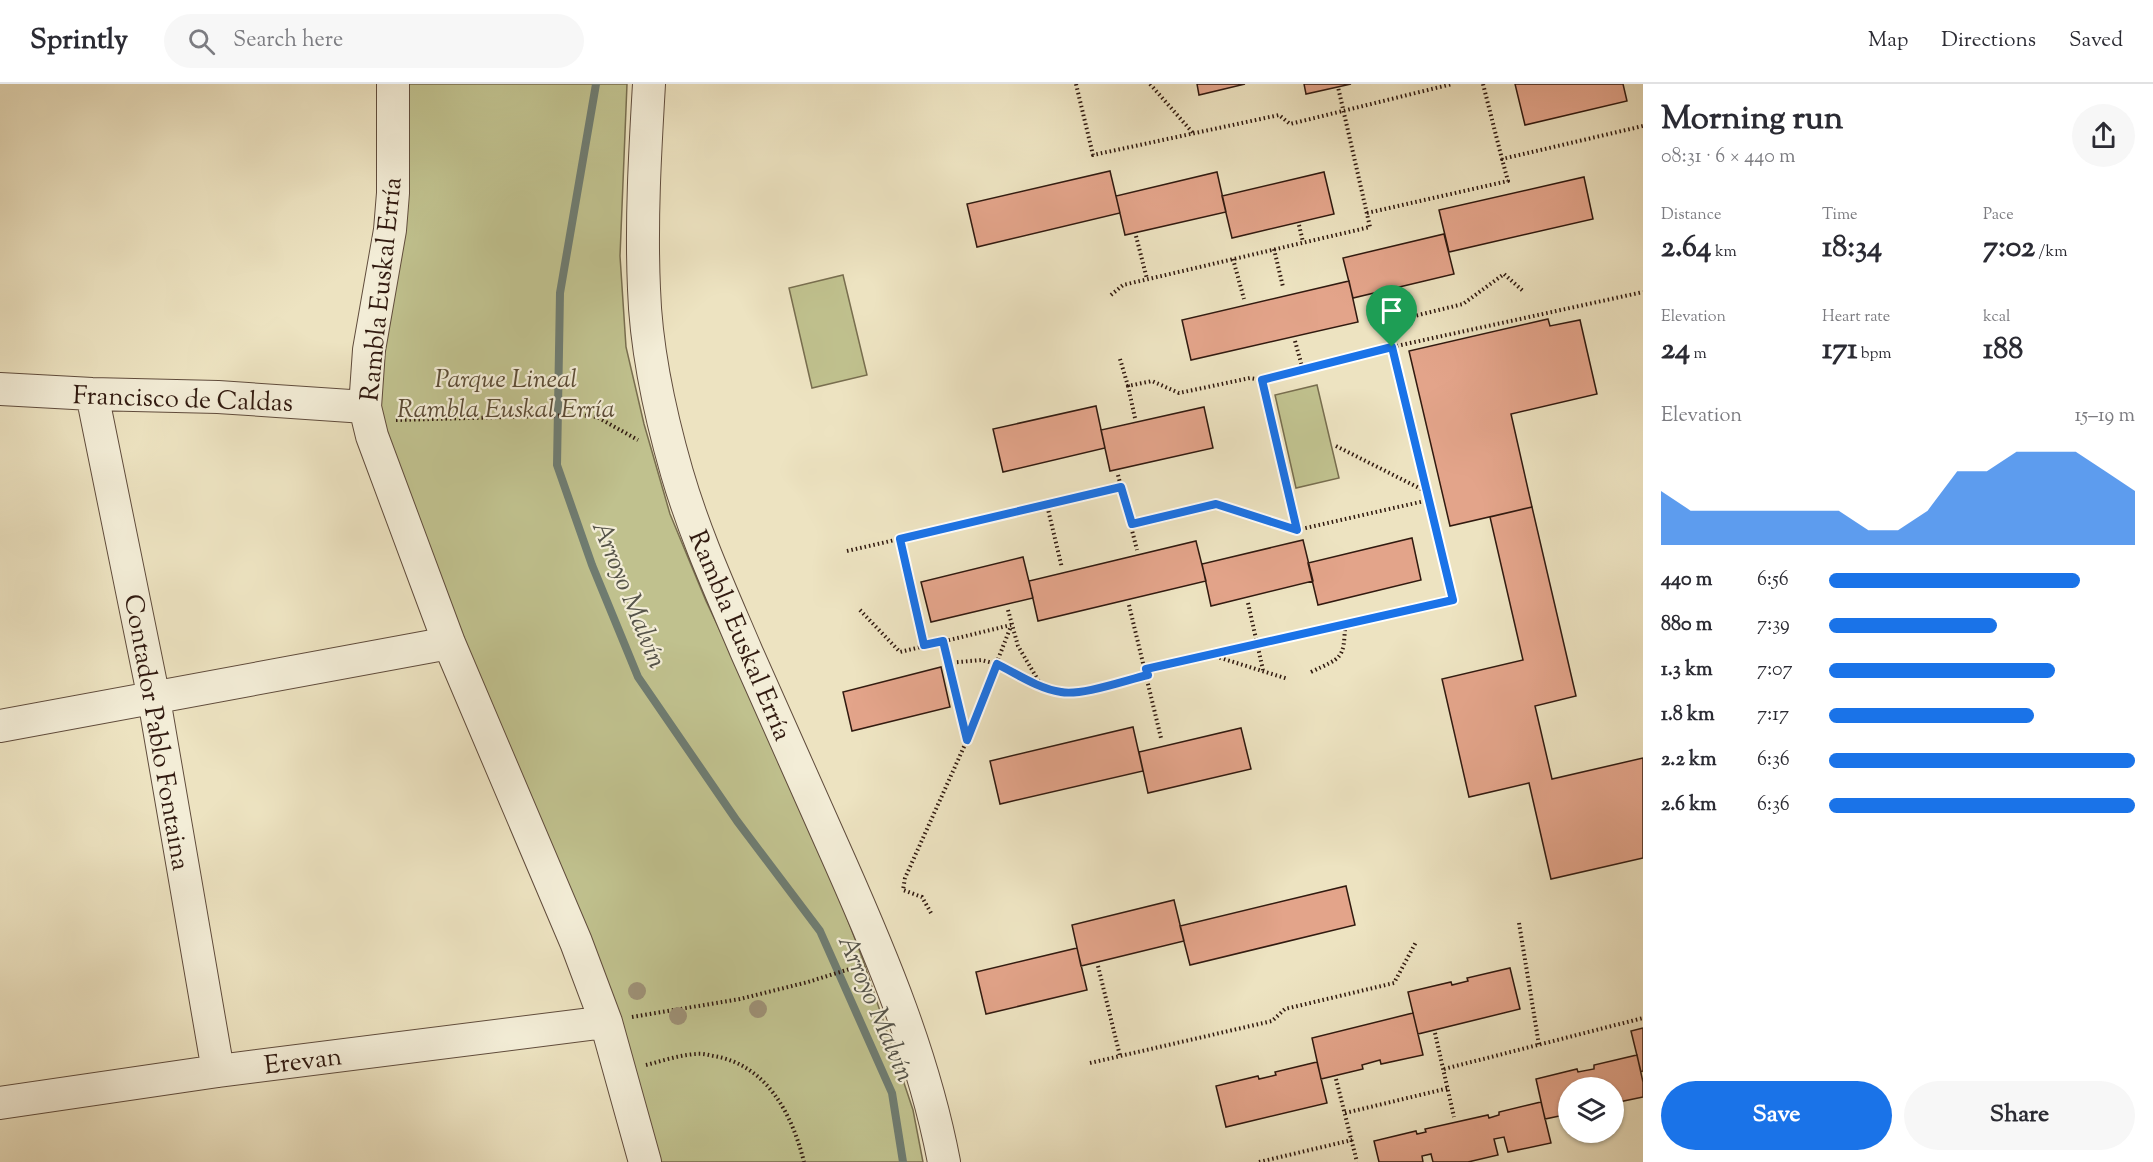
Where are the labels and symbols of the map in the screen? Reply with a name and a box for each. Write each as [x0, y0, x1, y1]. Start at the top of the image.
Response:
street label: Rambla Euskal Erría [352, 175, 413, 403]
pin [1366, 285, 1417, 347]
park label: Parque Lineal Rambla Euskal Erría [397, 362, 615, 429]
street label: Francisco de Caldas [72, 378, 294, 423]
water label: Arroyo Malvín [580, 515, 675, 675]
street label: Rambla Euskal Erría [678, 525, 800, 747]
street label: Contador Pablo Fontaina [113, 591, 198, 873]
water label: Arroyo Malvín [826, 929, 923, 1089]
street label: Erevan [262, 1039, 344, 1086]

